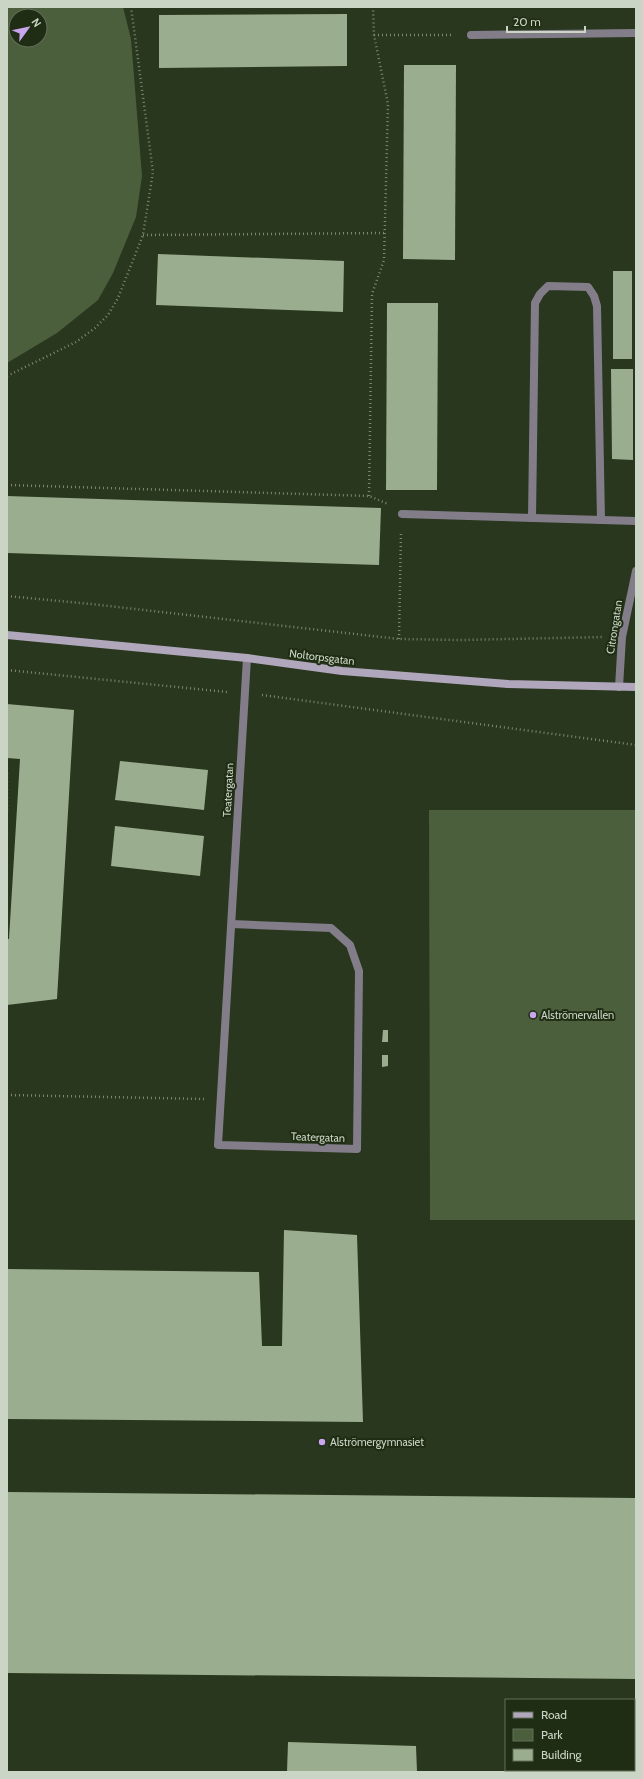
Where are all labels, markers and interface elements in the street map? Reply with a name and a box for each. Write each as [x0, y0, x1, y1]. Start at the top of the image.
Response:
north arrow [8, 8, 48, 48]
scale bar [507, 8, 585, 34]
text: 20 m [513, 14, 541, 29]
text: N [28, 15, 44, 30]
street label: Citrongatan [603, 599, 625, 655]
street label: Noltorpsgatan [288, 646, 356, 668]
street label: Teatergatan [220, 763, 236, 817]
place label: Alströmervallen [541, 1008, 614, 1022]
marker: Alströmervallen [528, 1010, 538, 1020]
street label: Teatergatan [291, 1129, 345, 1145]
place label: Alströmergymnasiet [330, 1435, 424, 1449]
marker: Alströmergymnasiet [317, 1437, 327, 1447]
legend [505, 1699, 635, 1771]
text: Road [541, 1707, 567, 1722]
text: Park [541, 1727, 563, 1742]
text: Building [541, 1747, 583, 1762]

